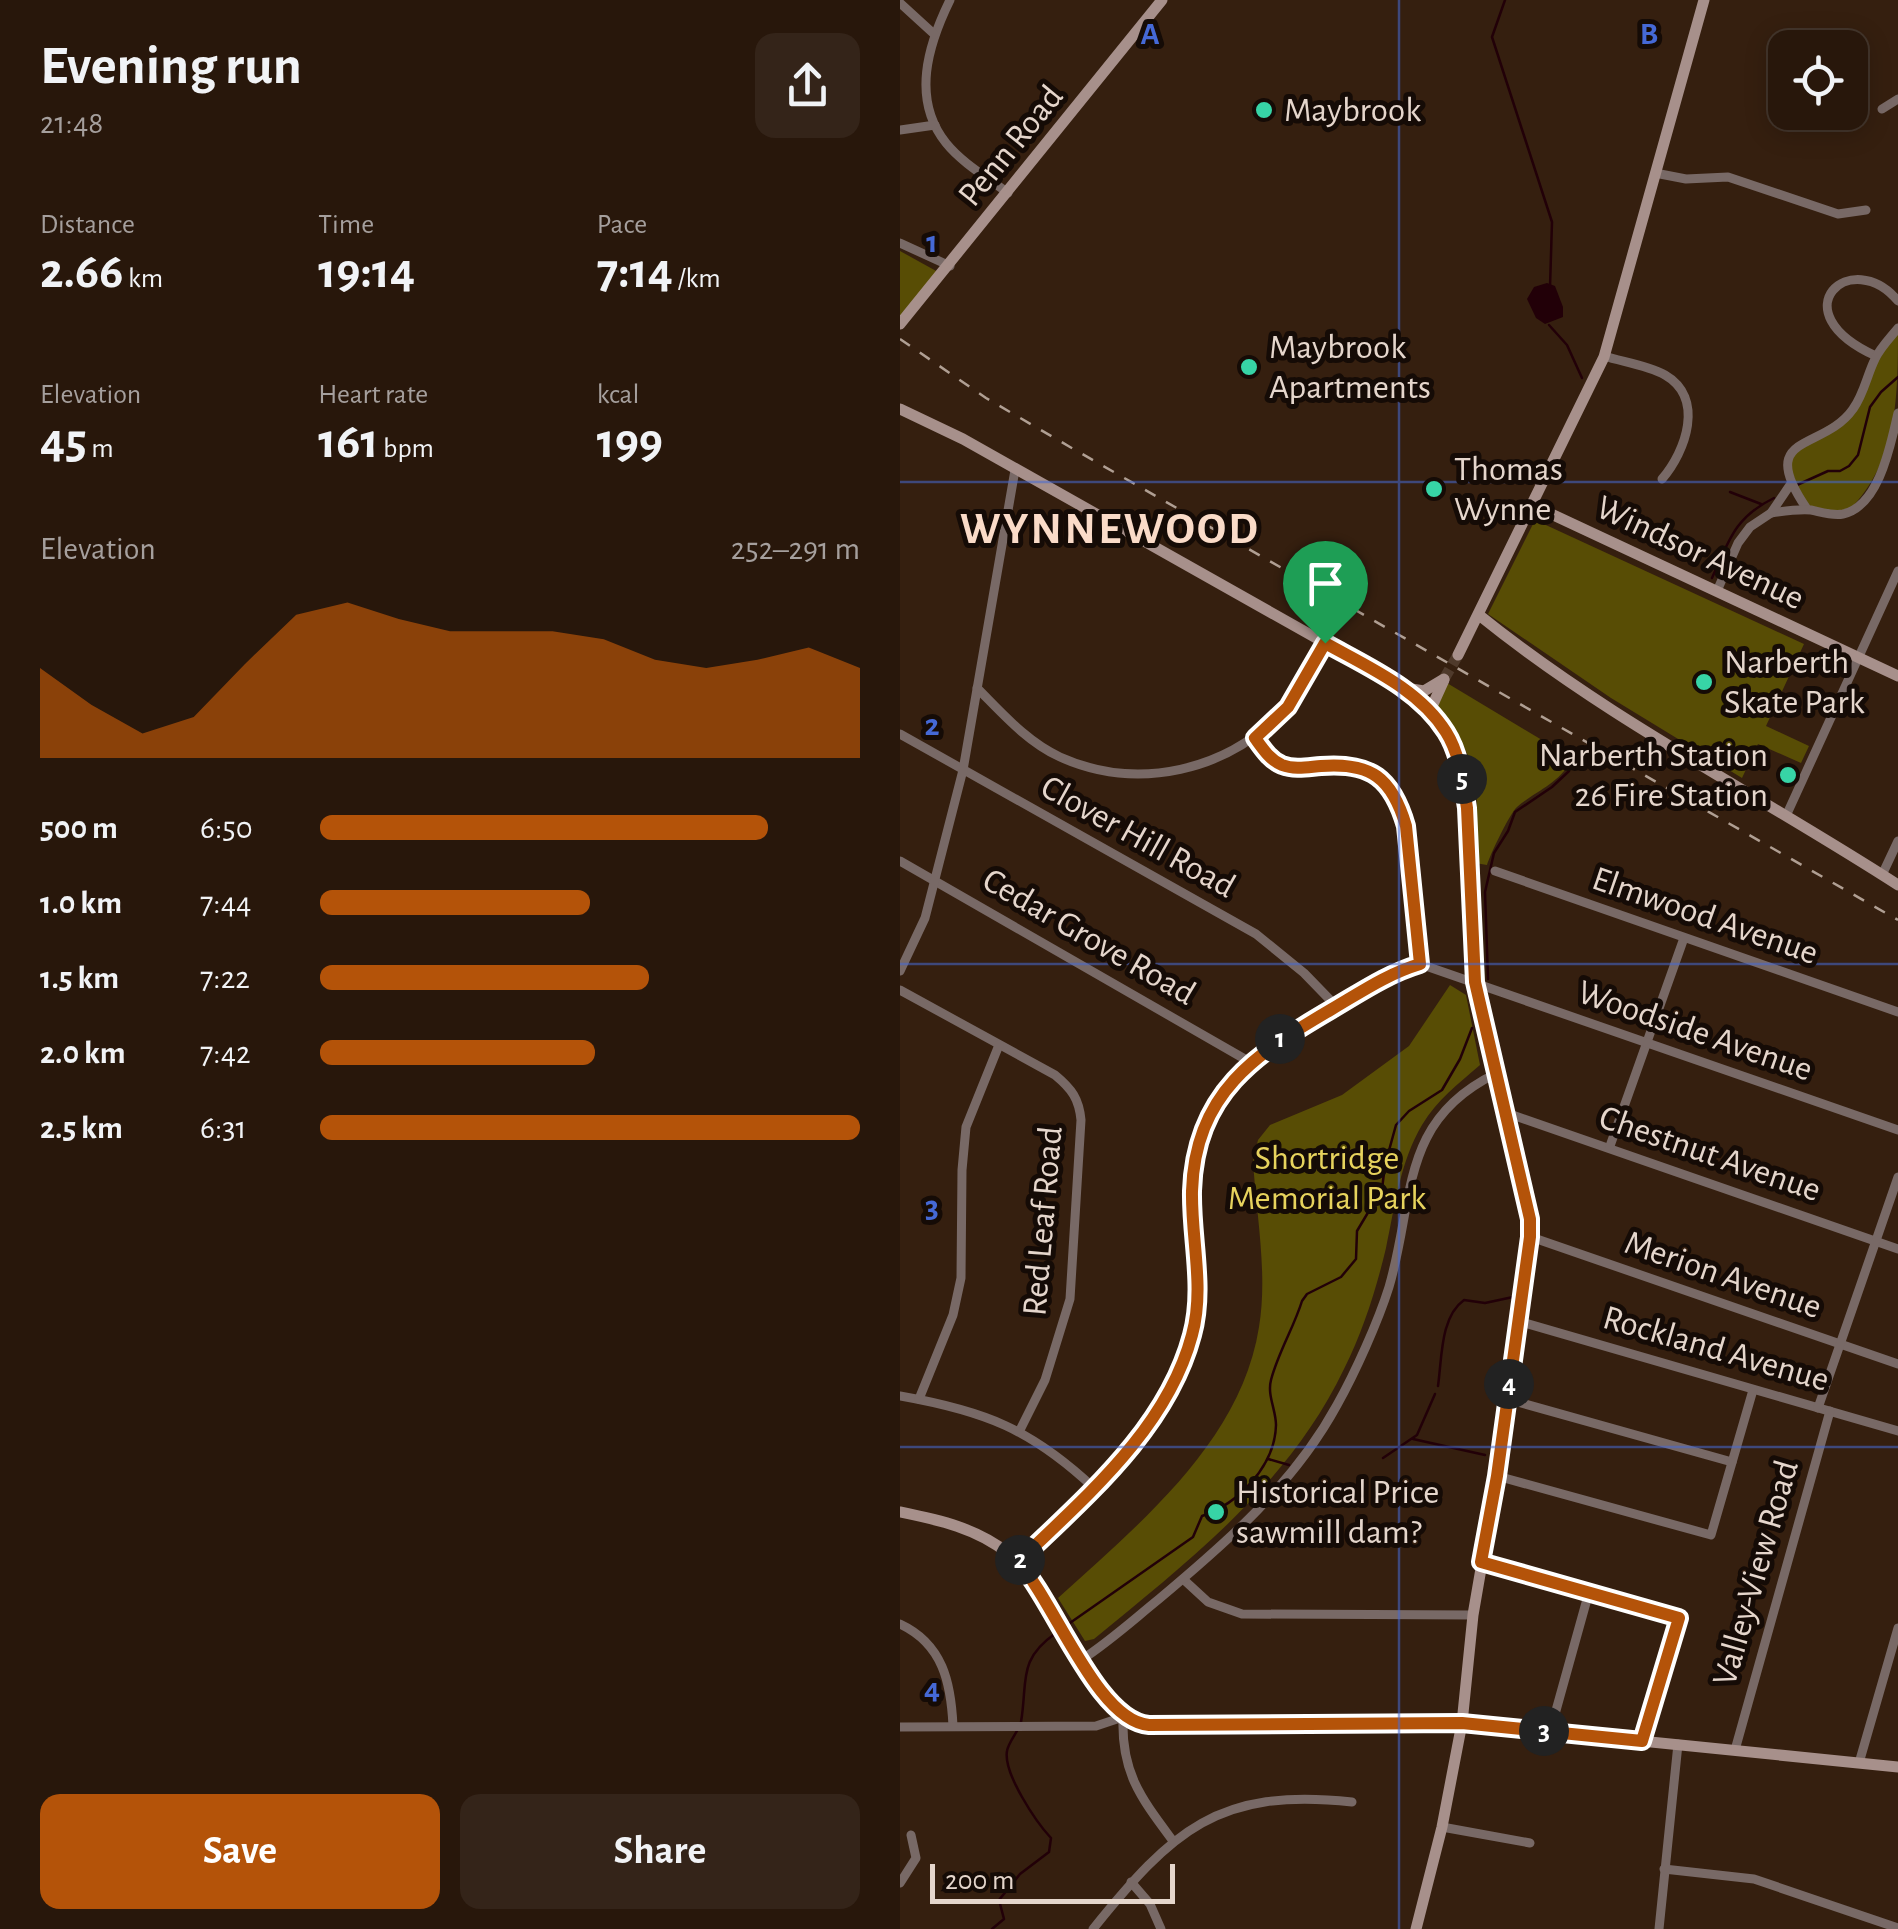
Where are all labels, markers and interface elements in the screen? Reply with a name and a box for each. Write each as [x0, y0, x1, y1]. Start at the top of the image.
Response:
text: A [1140, 18, 1160, 50]
text: B [1640, 18, 1658, 50]
map controls [1768, 30, 1868, 130]
button: locate [1768, 30, 1868, 130]
button: share [755, 33, 860, 138]
text: Evening run [40, 39, 302, 94]
street label: Penn Road [952, 79, 1070, 213]
place label: Maybrook [1284, 93, 1421, 128]
marker: Maybrook [1253, 99, 1275, 121]
text: 21:48 [40, 107, 103, 139]
text: Distance [40, 211, 135, 239]
text: Time [318, 211, 374, 239]
text: Pace [597, 211, 647, 239]
text: 1 [926, 226, 938, 258]
text: 2.66 [40, 247, 123, 297]
text: 19:14 [318, 247, 415, 297]
text: 7:14 [597, 247, 673, 297]
text: km [123, 265, 163, 293]
text: /km [673, 265, 721, 293]
place label: Maybrook Apartments [1269, 330, 1431, 405]
marker: Maybrook Apartments [1238, 356, 1260, 378]
text: Elevation [40, 381, 141, 409]
text: Heart rate [318, 381, 428, 409]
text: kcal [597, 381, 639, 409]
text: 45 [40, 417, 87, 467]
text: 161 [318, 417, 378, 467]
text: 199 [597, 417, 663, 467]
text: m [87, 435, 114, 463]
text: bpm [378, 435, 434, 463]
place label: Thomas Wynne [1454, 452, 1563, 527]
marker: Thomas Wynne [1423, 478, 1445, 500]
street label: Windsor Avenue [1591, 490, 1809, 616]
district label: WYNNEWOOD [960, 507, 1260, 552]
text: Elevation [40, 533, 156, 565]
text: 252–291 m [731, 533, 860, 565]
pin [1283, 541, 1368, 644]
icon: arrive [1298, 556, 1353, 611]
place label: Narberth Skate Park [1724, 645, 1865, 720]
marker: Narberth Skate Park [1693, 671, 1715, 693]
text: 2 [924, 709, 940, 741]
place label: Narberth Station 26 Fire Station [1539, 738, 1768, 813]
pin: 5 [1437, 754, 1487, 804]
marker: Narberth Station 26 Fire Station [1777, 764, 1799, 786]
text: 5 [1456, 765, 1468, 793]
street label: Clover Hill Road [1035, 769, 1241, 905]
text: 500 m [40, 812, 118, 844]
text: 6:50 [200, 812, 253, 844]
street label: Elmwood Avenue [1588, 861, 1822, 971]
street label: Cedar Grove Road [977, 862, 1201, 1012]
text: 1.0 km [40, 887, 122, 919]
text: 7:44 [200, 887, 251, 919]
text: 1.5 km [40, 962, 119, 994]
text: 7:22 [200, 962, 250, 994]
street label: Woodside Avenue [1573, 974, 1817, 1088]
pin: 1 [1255, 1014, 1305, 1064]
text: 1 [1275, 1025, 1285, 1053]
text: 2.0 km [40, 1037, 126, 1069]
text: 7:42 [200, 1037, 251, 1069]
street label: Chestnut Avenue [1595, 1100, 1825, 1208]
text: 2.5 km [40, 1112, 123, 1144]
text: 6:31 [200, 1112, 247, 1144]
street label: Red Leaf Road [1017, 1125, 1069, 1317]
park label: Shortridge Memorial Park [1228, 1141, 1426, 1216]
text: 3 [925, 1191, 939, 1223]
street label: Merion Avenue [1620, 1225, 1826, 1325]
street label: Rockland Avenue [1599, 1300, 1833, 1398]
pin: 4 [1484, 1359, 1534, 1409]
text: 4 [1502, 1370, 1516, 1398]
street label: Valley-View Road [1707, 1456, 1805, 1690]
place label: Historical Price sawmill dam? [1236, 1475, 1439, 1550]
marker: Historical Price sawmill dam? [1205, 1501, 1227, 1523]
pin: 2 [995, 1535, 1045, 1585]
text: 2 [1013, 1546, 1027, 1574]
text: 4 [924, 1673, 940, 1705]
pin: 3 [1519, 1706, 1569, 1756]
text: 3 [1538, 1717, 1550, 1745]
button: Save [40, 1794, 440, 1909]
button: Share [460, 1794, 860, 1909]
scale bar [930, 1859, 1175, 1904]
text: 200 m [945, 1867, 1014, 1895]

